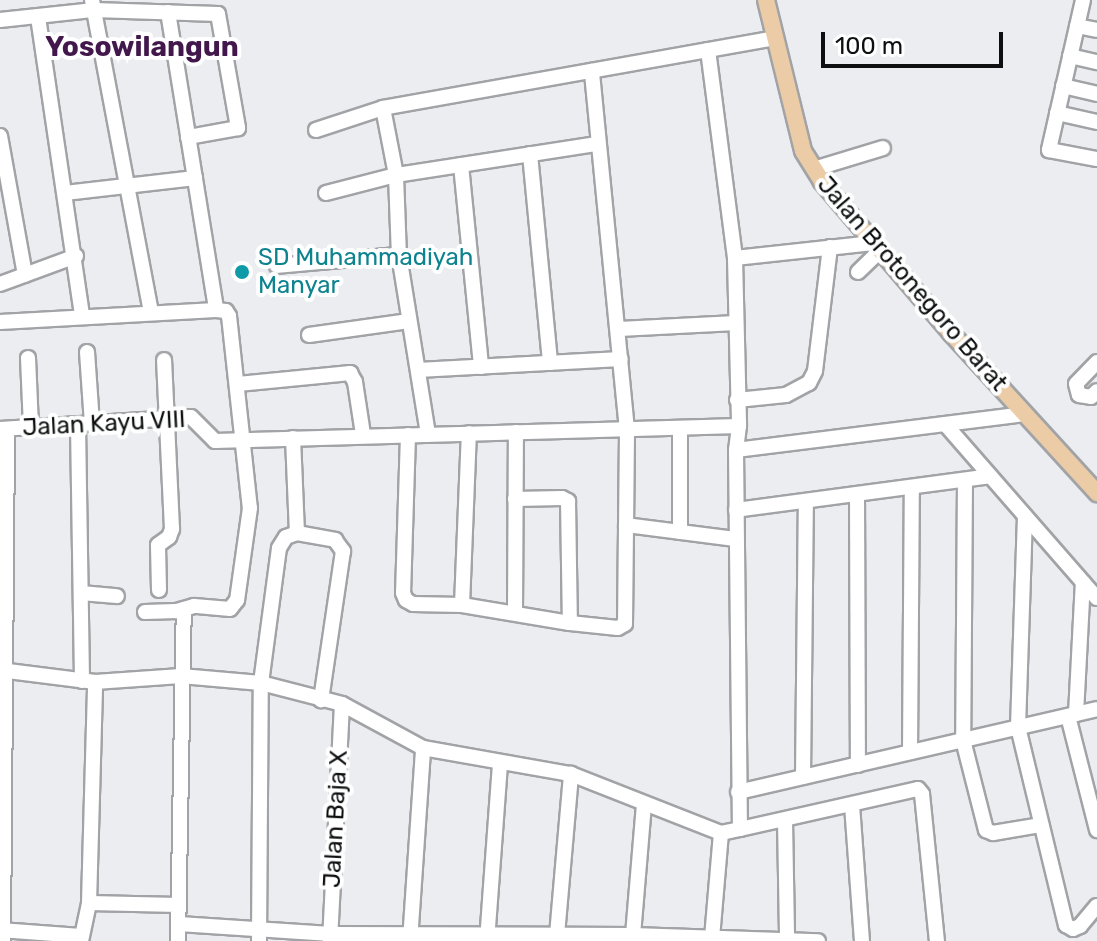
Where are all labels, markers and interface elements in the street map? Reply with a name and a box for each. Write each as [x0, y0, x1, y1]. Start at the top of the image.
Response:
scale bar [825, 16, 1007, 66]
district label: Yosowilangun [45, 30, 239, 64]
text: 100 m [835, 32, 903, 60]
street label: Jalan Brotonegoro Barat [811, 171, 1013, 397]
place label: SD Muhammadiyah Manyar [258, 244, 473, 300]
marker: SD Muhammadiyah Manyar [233, 263, 251, 281]
street label: Jalan Kayu VIII [21, 405, 187, 443]
street label: Jalan Baja X [318, 749, 354, 889]

